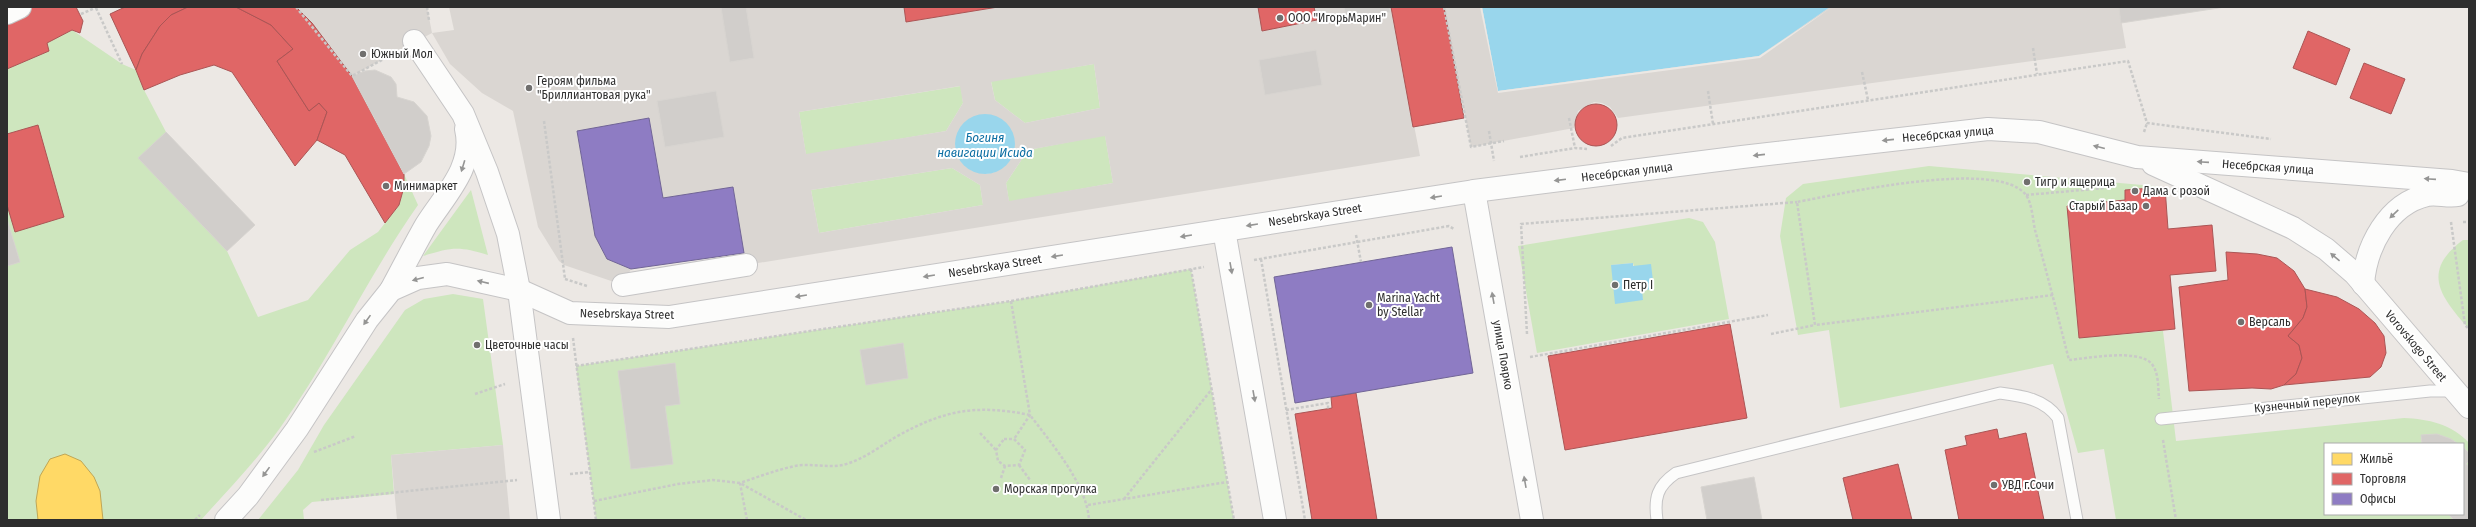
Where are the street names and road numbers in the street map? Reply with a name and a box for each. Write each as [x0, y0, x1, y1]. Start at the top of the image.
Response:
street label: Несебрская улица [1902, 123, 1995, 145]
street label: Несебрская улица [2222, 157, 2314, 177]
street label: Несебрская улица [1581, 159, 1674, 185]
street label: Nesebrskaya Street [1267, 201, 1363, 229]
street label: Nesebrskaya Street [947, 252, 1043, 280]
street label: Nesebrskaya Street [580, 306, 674, 322]
street label: Vorovskogo Street [2382, 308, 2450, 384]
street label: улица Поярко [1490, 319, 1516, 391]
street label: Кузнечный переулок [2253, 390, 2361, 416]

